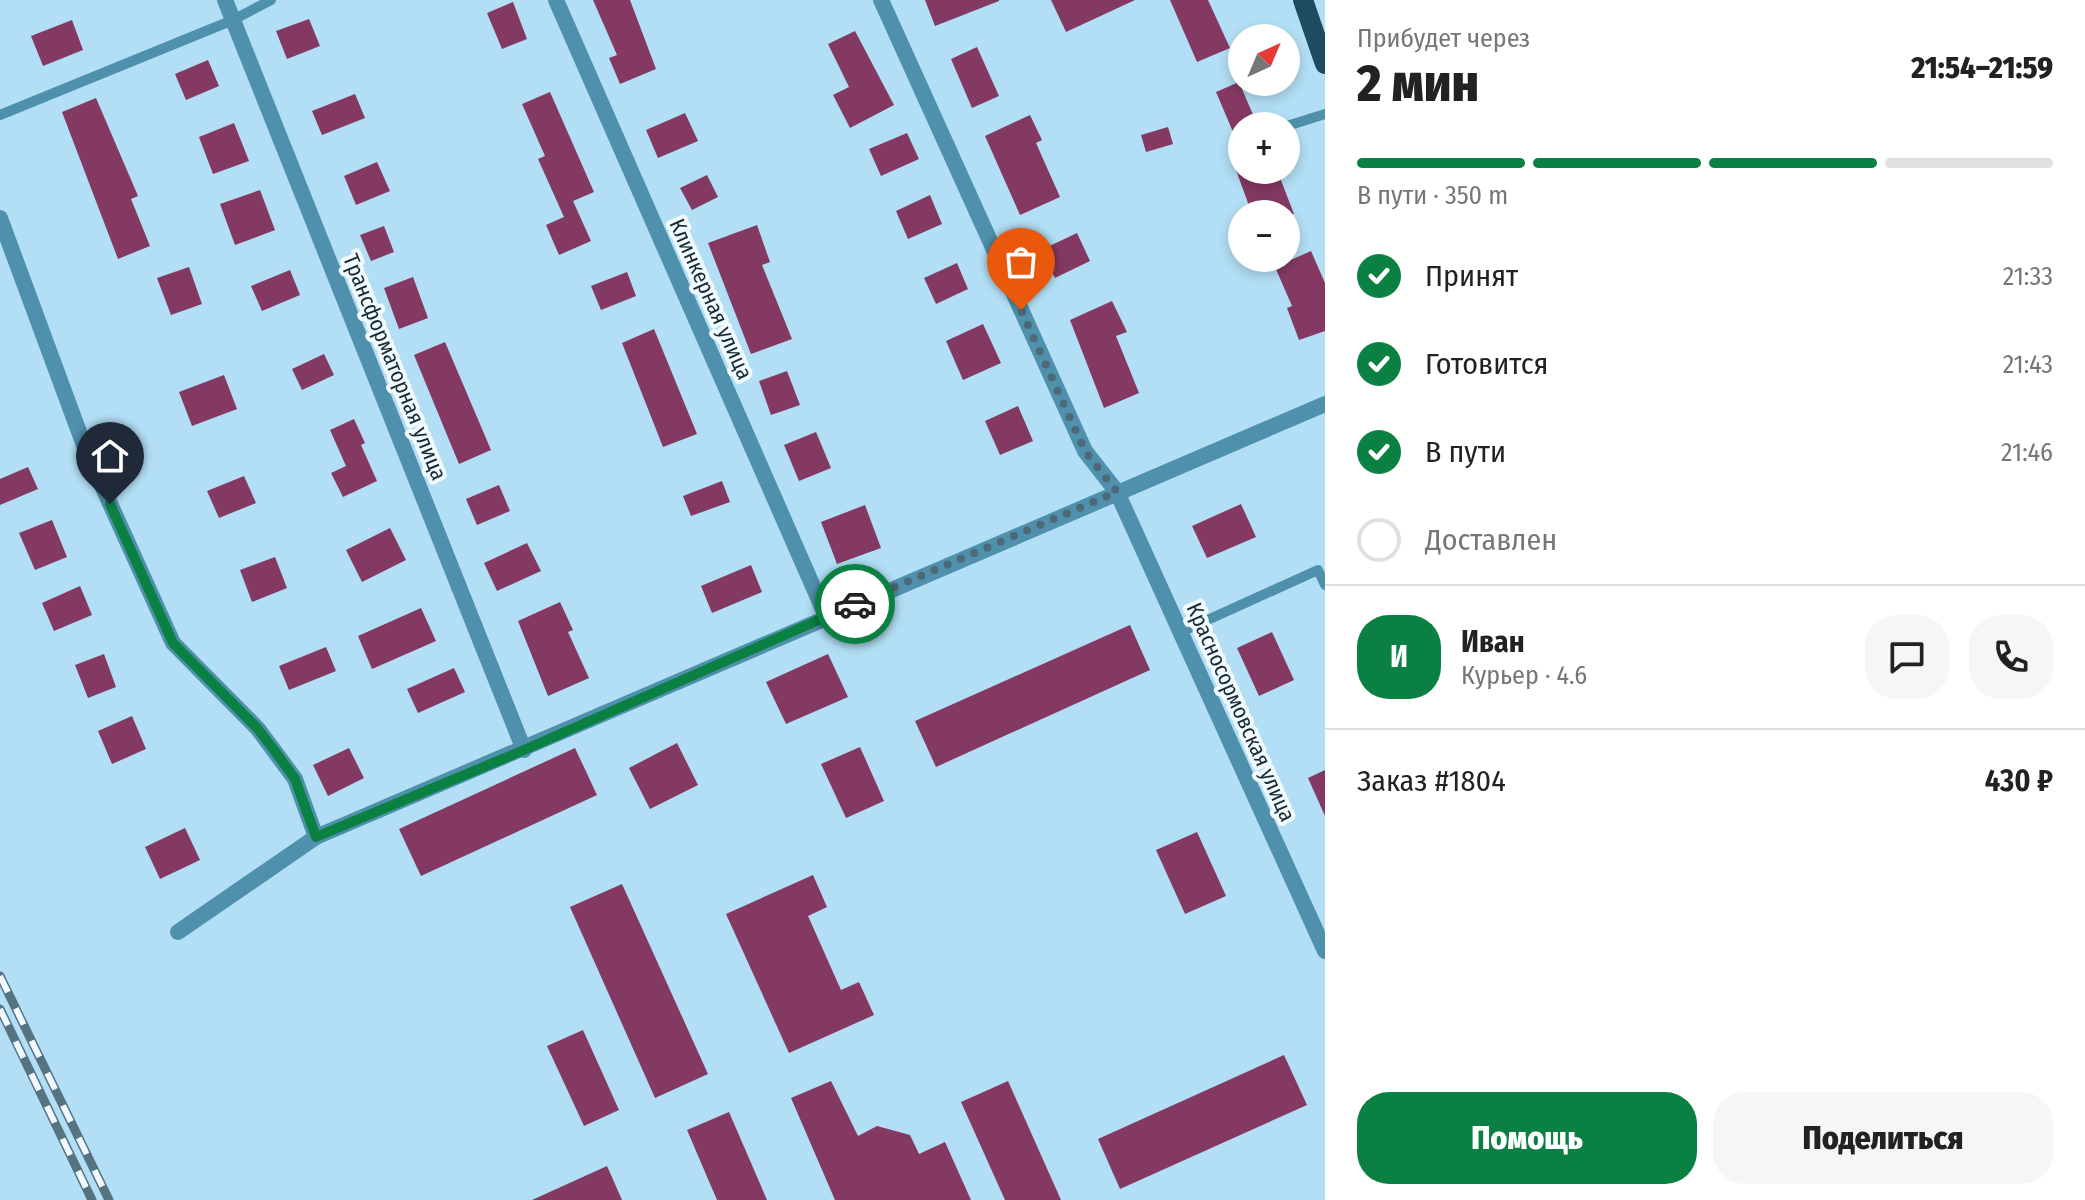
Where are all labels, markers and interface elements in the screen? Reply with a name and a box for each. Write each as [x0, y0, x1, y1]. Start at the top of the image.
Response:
text: Прибудет через [1357, 23, 1530, 54]
north arrow [1228, 24, 1300, 96]
map controls [1228, 24, 1300, 272]
text: 21:54–21:59 [1911, 50, 2053, 86]
text: 2 мин [1357, 52, 1479, 115]
button: + [1228, 112, 1300, 184]
text: В пути · 350 m [1357, 180, 1508, 211]
button: − [1228, 200, 1300, 272]
street label: Клинкерная улица [663, 214, 759, 384]
pin [987, 228, 1055, 310]
icon: bag [999, 240, 1043, 284]
street label: Трансформаторная улица [337, 250, 453, 484]
icon: check [1357, 254, 1401, 298]
text: Принят [1425, 258, 1518, 294]
text: 21:33 [2003, 261, 2053, 292]
icon: check [1357, 342, 1401, 386]
text: Готовится [1425, 346, 1548, 382]
text: 21:43 [2003, 349, 2053, 380]
pin [76, 422, 144, 504]
icon: check [1357, 430, 1401, 474]
icon: home [88, 434, 132, 478]
text: В пути [1425, 434, 1506, 470]
text: 21:46 [2001, 437, 2053, 468]
text: Доставлен [1425, 522, 1557, 558]
courier [815, 564, 895, 644]
icon: car [833, 582, 877, 626]
street label: Красносормовская улица [1181, 599, 1301, 825]
button: chat [1865, 615, 1949, 699]
button: phone [1969, 615, 2053, 699]
text: Иван [1461, 624, 1525, 660]
text: И [1390, 639, 1408, 675]
text: Курьер · 4.6 [1461, 660, 1587, 691]
text: Заказ #1804 [1357, 763, 1506, 799]
text: 430 ₽ [1985, 763, 2053, 799]
button: Помощь [1357, 1092, 1697, 1184]
button: Поделиться [1713, 1092, 2053, 1184]

